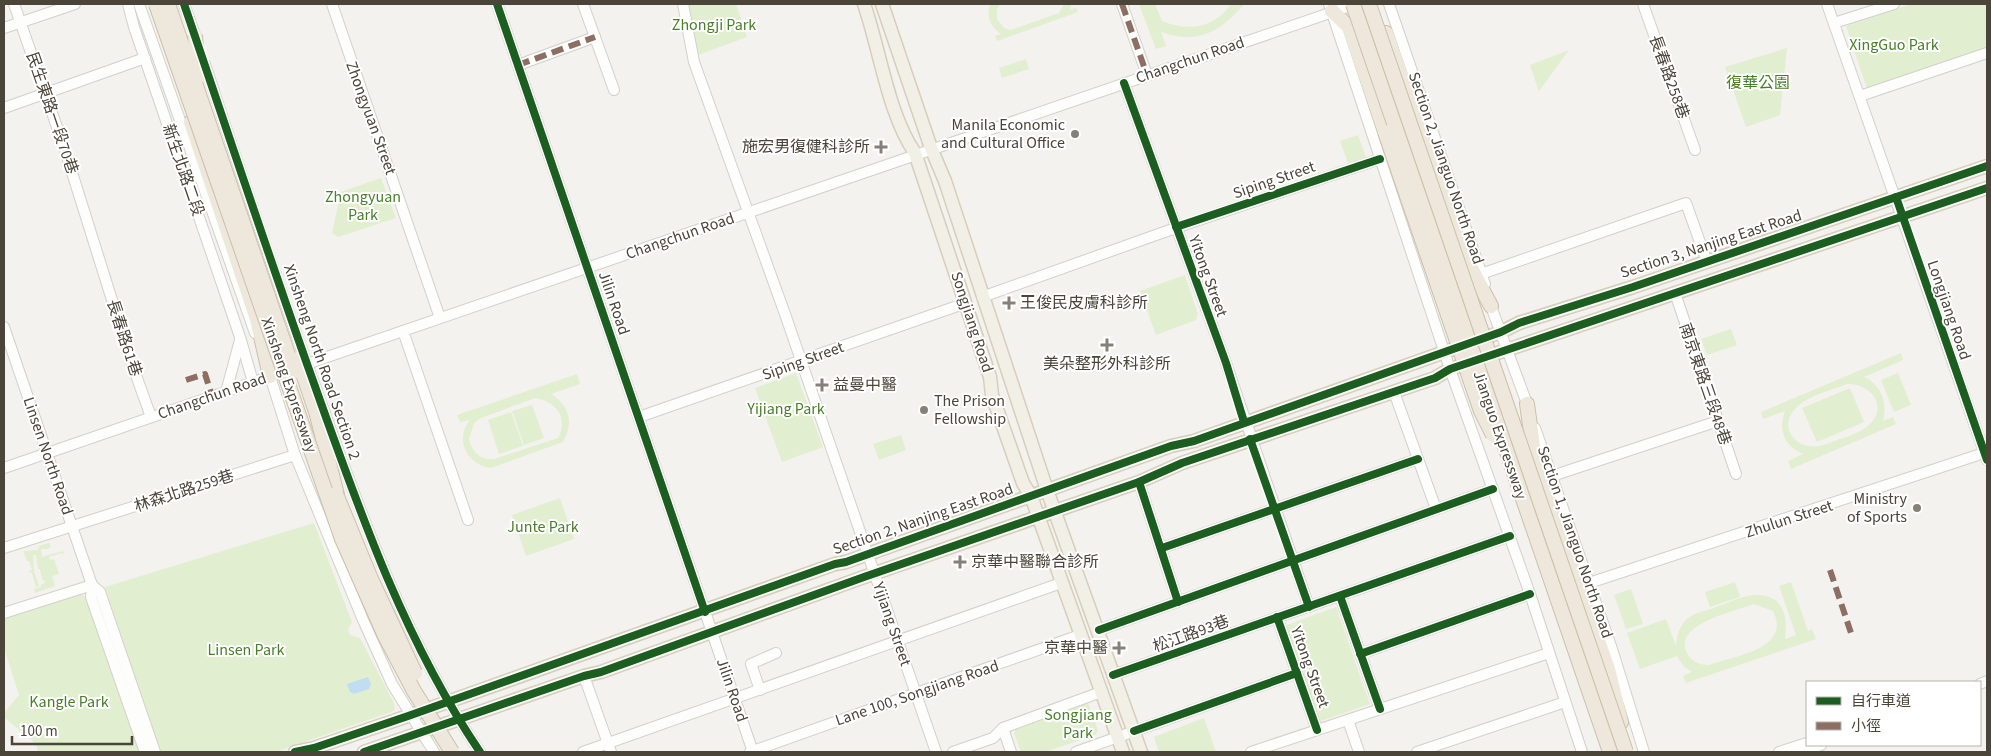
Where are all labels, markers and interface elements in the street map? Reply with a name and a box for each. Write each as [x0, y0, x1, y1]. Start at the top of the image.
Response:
park label: Zhongji Park [672, 14, 756, 36]
street label: Changchun Road [1133, 31, 1247, 89]
street label: 長春路258巷 [1644, 32, 1694, 122]
park label: XingGuo Park [1849, 34, 1939, 56]
street label: 民生東路一段70巷 [21, 49, 83, 177]
street label: Zhongyuan Street [340, 58, 402, 178]
street label: Section 2, Jianguo North Road [1403, 69, 1489, 267]
park label: 復華公園 [1726, 72, 1790, 94]
place label: Manila Economic and Cultural Office [941, 114, 1065, 154]
street label: 新生北路二段 [157, 121, 209, 219]
marker: Manila Economic and Cultural Office [1069, 128, 1081, 140]
place label: 施宏男復健科診所 [742, 136, 870, 158]
marker: 施宏男復健科診所 [874, 140, 888, 154]
street label: Siping Street [1230, 156, 1319, 204]
park label: Zhongyuan Park [325, 186, 401, 226]
street label: Section 3, Nanjing East Road [1617, 204, 1805, 284]
street label: Changchun Road [623, 207, 737, 265]
street label: Yitong Street [1183, 231, 1233, 320]
street label: Longjiang Road [1922, 257, 1976, 363]
street label: Xinsheng North Road Section 2 [278, 261, 366, 463]
street label: Jilin Road [593, 268, 635, 338]
street label: Songjiang Road [945, 269, 999, 375]
place label: 王俊民皮膚科診所 [1020, 292, 1148, 314]
marker: 王俊民皮膚科診所 [1002, 296, 1016, 310]
street label: 長春路61巷 [101, 297, 147, 379]
street label: Xinsheng Expressway [256, 314, 323, 456]
street label: 南京東路三段48巷 [1674, 320, 1736, 448]
street label: Siping Street [759, 336, 847, 386]
marker: 美朵整形外科診所 [1100, 338, 1114, 352]
place label: 美朵整形外科診所 [1043, 353, 1171, 375]
street label: Changchun Road [155, 367, 269, 425]
street label: Jianguo Expressway [1468, 368, 1532, 503]
place label: 益曼中醫 [833, 374, 897, 396]
marker: 益曼中醫 [815, 378, 829, 392]
place label: The Prison Fellowship [934, 390, 1006, 430]
street label: Linsen North Road [18, 394, 78, 518]
park label: Yijiang Park [746, 398, 825, 420]
marker: The Prison Fellowship [918, 404, 930, 416]
street label: Section 1, Jianguo North Road [1532, 443, 1618, 641]
street label: 林森北路259巷 [131, 464, 237, 518]
street label: Section 2, Nanjing East Road [830, 478, 1016, 560]
place label: Ministry of Sports [1847, 488, 1908, 528]
street label: Zhulun Street [1742, 494, 1836, 544]
marker: Ministry of Sports [1911, 502, 1923, 514]
park label: Junte Park [507, 516, 579, 538]
place label: 京華中醫聯合診所 [971, 551, 1099, 573]
marker: 京華中醫聯合診所 [953, 555, 967, 569]
street label: Yijiang Street [867, 578, 917, 670]
street label: 松江路93巷 [1150, 610, 1232, 658]
street label: Yitong Street [1285, 622, 1335, 711]
place label: 京華中醫 [1044, 637, 1108, 659]
park label: Linsen Park [208, 639, 285, 661]
marker: 京華中醫 [1112, 641, 1126, 655]
street label: Jilin Road [711, 655, 753, 725]
street label: Lane 100, Songjiang Road [832, 655, 1002, 731]
legend [1806, 681, 1981, 746]
park label: Kangle Park [29, 691, 109, 713]
text: 自行車道 [1851, 691, 1911, 712]
park label: Songjiang Park [1044, 704, 1112, 744]
scale bar [12, 714, 132, 746]
text: 小徑 [1851, 716, 1881, 737]
text: 100 m [20, 721, 58, 742]

